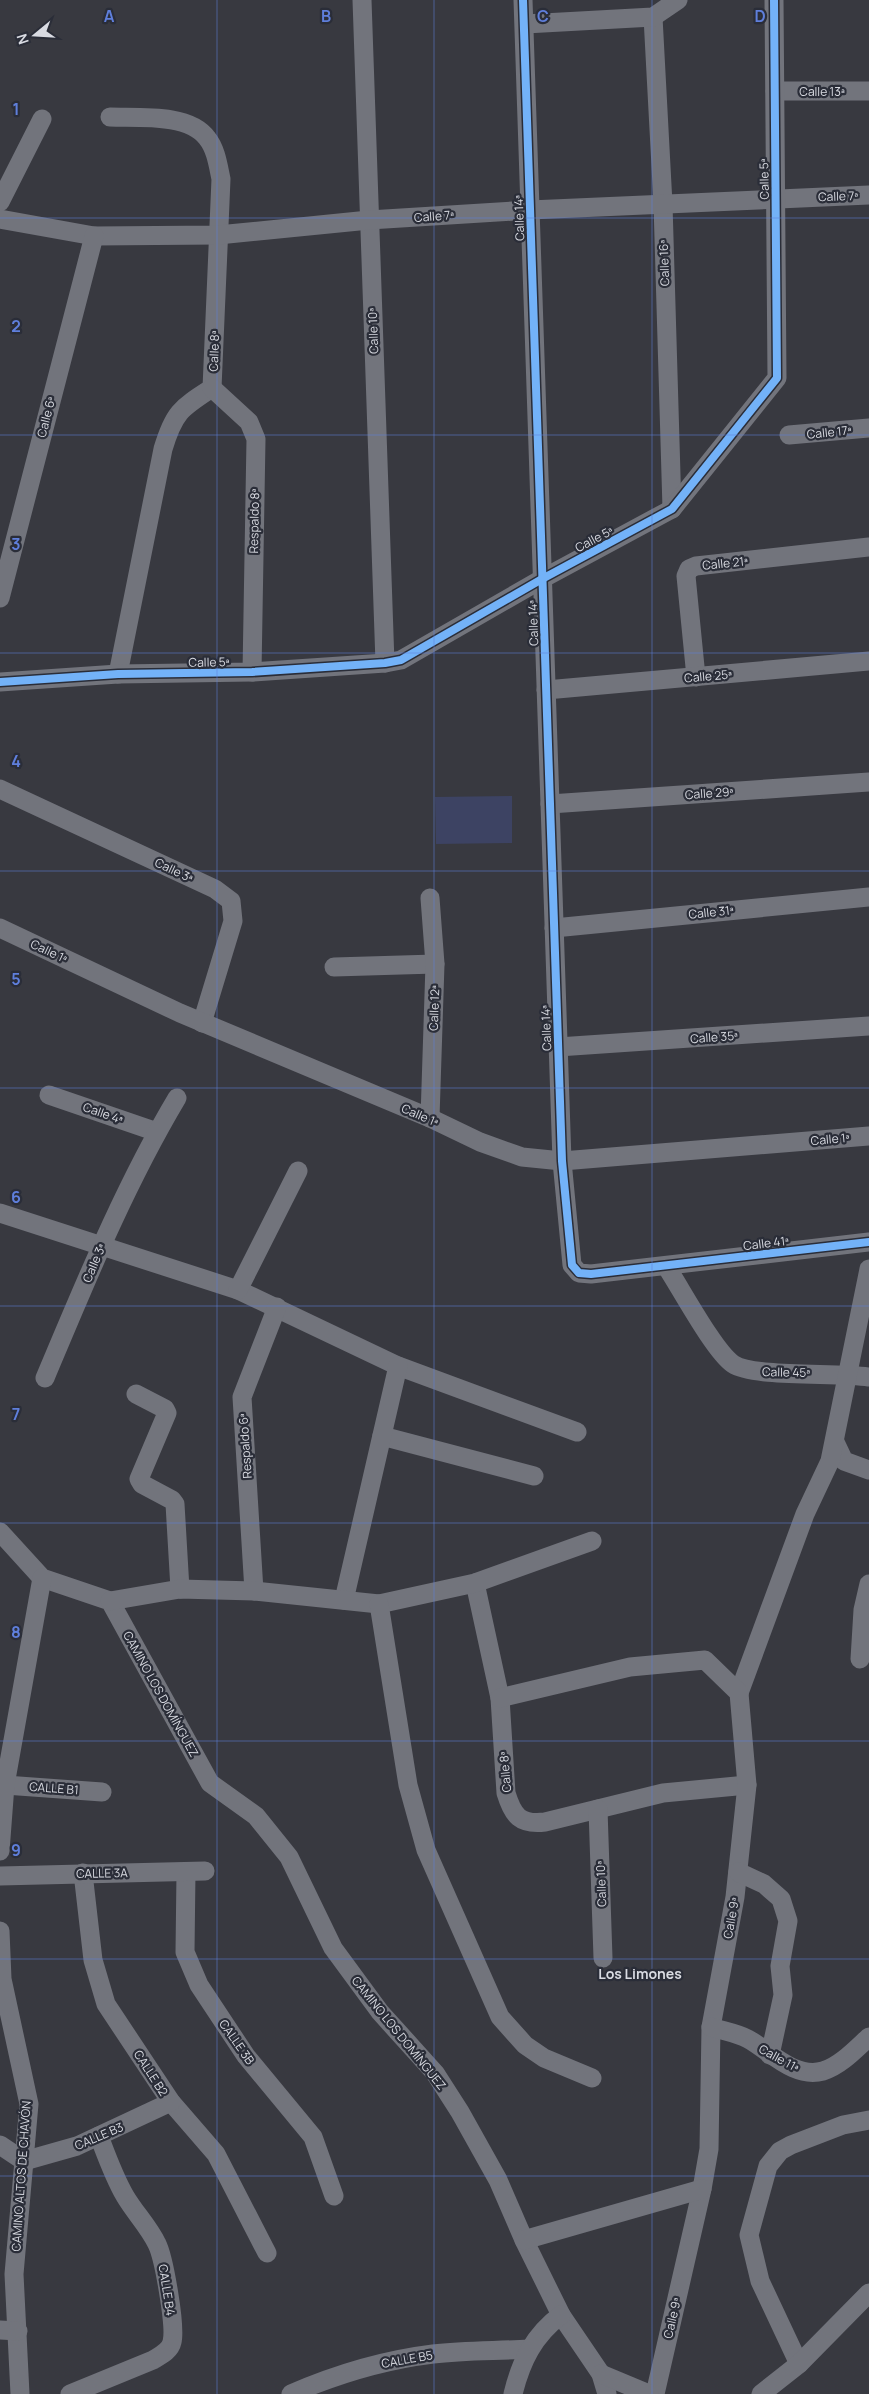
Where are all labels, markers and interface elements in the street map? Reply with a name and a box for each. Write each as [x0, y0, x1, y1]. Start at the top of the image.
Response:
text: A [104, 5, 115, 27]
text: B [321, 5, 331, 27]
text: C [537, 5, 549, 27]
text: D [754, 5, 766, 27]
north arrow [10, 10, 60, 60]
text: N [12, 31, 33, 47]
street label: Calle 13ª [799, 83, 845, 100]
text: 1 [12, 98, 20, 120]
street label: Calle 5ª [755, 158, 773, 200]
street label: Calle 7ª [818, 187, 859, 205]
street label: Calle 14ª [510, 195, 528, 241]
street label: Calle 7ª [413, 206, 455, 226]
street label: Calle 16ª [655, 239, 673, 286]
street label: Calle 10ª [364, 307, 382, 354]
text: 2 [11, 315, 21, 337]
street label: Calle 8ª [205, 330, 223, 372]
street label: Calle 6ª [33, 395, 59, 439]
street label: Calle 17ª [806, 421, 852, 443]
street label: Respaldo 8ª [245, 488, 263, 554]
street label: Calle 5ª [572, 522, 616, 556]
text: 3 [11, 533, 21, 555]
street label: Calle 21ª [701, 552, 749, 574]
street label: Calle 14ª [524, 600, 542, 646]
street label: Calle 5ª [188, 653, 230, 671]
street label: Calle 25ª [683, 665, 733, 687]
text: 4 [11, 750, 21, 772]
street label: Calle 29ª [684, 783, 734, 803]
street label: Calle 3ª [152, 854, 196, 886]
street label: Calle 31ª [688, 901, 735, 923]
street label: Calle 1ª [28, 935, 70, 967]
text: 5 [11, 968, 21, 990]
street label: Calle 12ª [425, 985, 443, 1031]
street label: Calle 14ª [537, 1005, 555, 1051]
street label: Calle 35ª [690, 1027, 739, 1047]
street label: Calle 4ª [81, 1098, 125, 1128]
street label: Calle 1ª [399, 1100, 441, 1130]
street label: Calle 1ª [810, 1129, 850, 1149]
text: 6 [11, 1186, 21, 1208]
street label: Calle 41ª [742, 1232, 790, 1254]
street label: Calle 3ª [78, 1241, 110, 1285]
street label: Calle 45ª [762, 1363, 810, 1381]
text: 7 [12, 1403, 20, 1425]
street label: Respaldo 6ª [234, 1413, 256, 1479]
text: 8 [11, 1621, 21, 1643]
street label: CAMINO LOS DOMÍNGUEZ [119, 1628, 203, 1760]
street label: Calle 8ª [495, 1751, 515, 1793]
street label: CALLE B1 [29, 1778, 79, 1798]
text: 9 [11, 1839, 21, 1861]
street label: Calle 10ª [592, 1860, 610, 1907]
street label: CALLE 3A [76, 1864, 128, 1882]
street label: Calle 9ª [719, 1896, 743, 1940]
district label: Los Limones [598, 1964, 682, 1983]
street label: CAMINO LOS DOMÍNGUEZ [348, 1973, 450, 2093]
street label: CALLE 3B [215, 2016, 259, 2068]
street label: Calle 11ª [756, 2040, 802, 2076]
street label: CALLE B2 [130, 2047, 172, 2099]
street label: CAMINO ALTOS DE CHAVÓN [7, 2100, 35, 2252]
street label: CALLE B3 [72, 2118, 126, 2154]
street label: CALLE B4 [155, 2263, 179, 2317]
street label: Calle 9ª [659, 2296, 685, 2340]
street label: CALLE B5 [380, 2346, 434, 2372]

